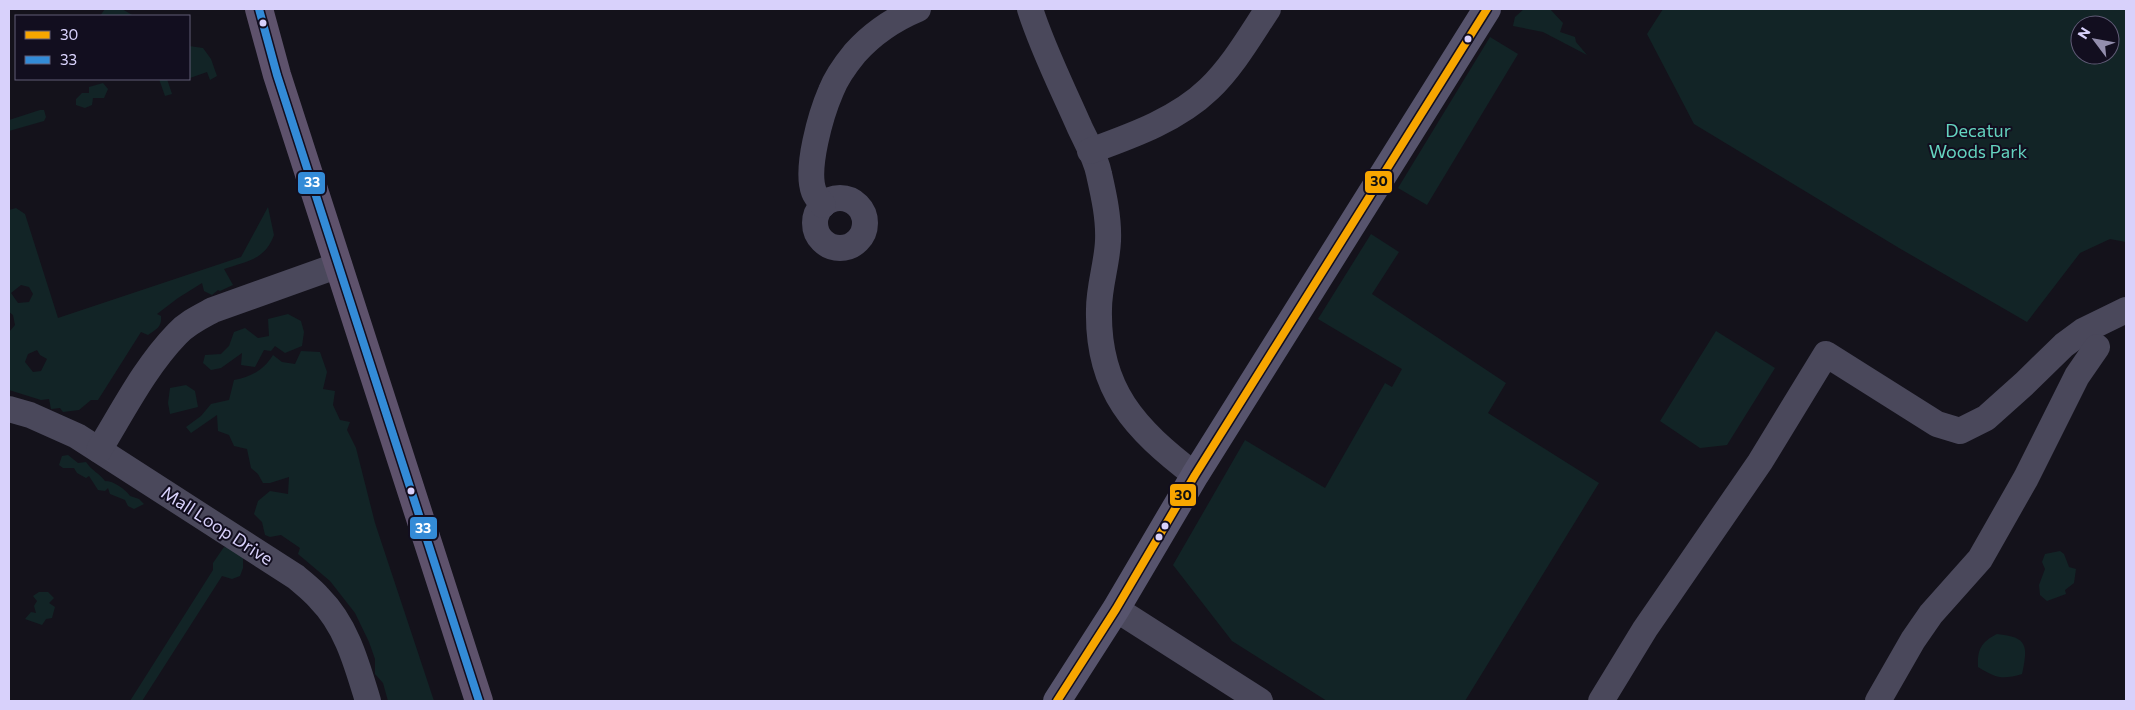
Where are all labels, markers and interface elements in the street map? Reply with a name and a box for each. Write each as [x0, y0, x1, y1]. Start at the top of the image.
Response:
legend [15, 15, 190, 80]
north arrow [2070, 15, 2120, 65]
unlabelled marker [258, 18, 268, 28]
text: N [2074, 24, 2094, 42]
text: 30 [60, 25, 78, 43]
unlabelled marker [1463, 34, 1473, 44]
text: 33 [60, 50, 77, 68]
park label: Decatur Woods Park [1929, 119, 2027, 162]
line badge: 30 [1364, 170, 1393, 194]
line badge: 33 [297, 171, 326, 195]
text: 30 [1370, 172, 1388, 189]
text: 33 [304, 173, 320, 190]
street label: Mall Loop Drive [158, 481, 277, 569]
line badge: 30 [1169, 483, 1197, 507]
unlabelled marker [406, 486, 416, 496]
text: 30 [1174, 486, 1192, 503]
line badge: 33 [409, 516, 438, 540]
text: 33 [415, 519, 431, 536]
unlabelled marker [1160, 521, 1170, 531]
unlabelled marker [1154, 532, 1164, 542]

